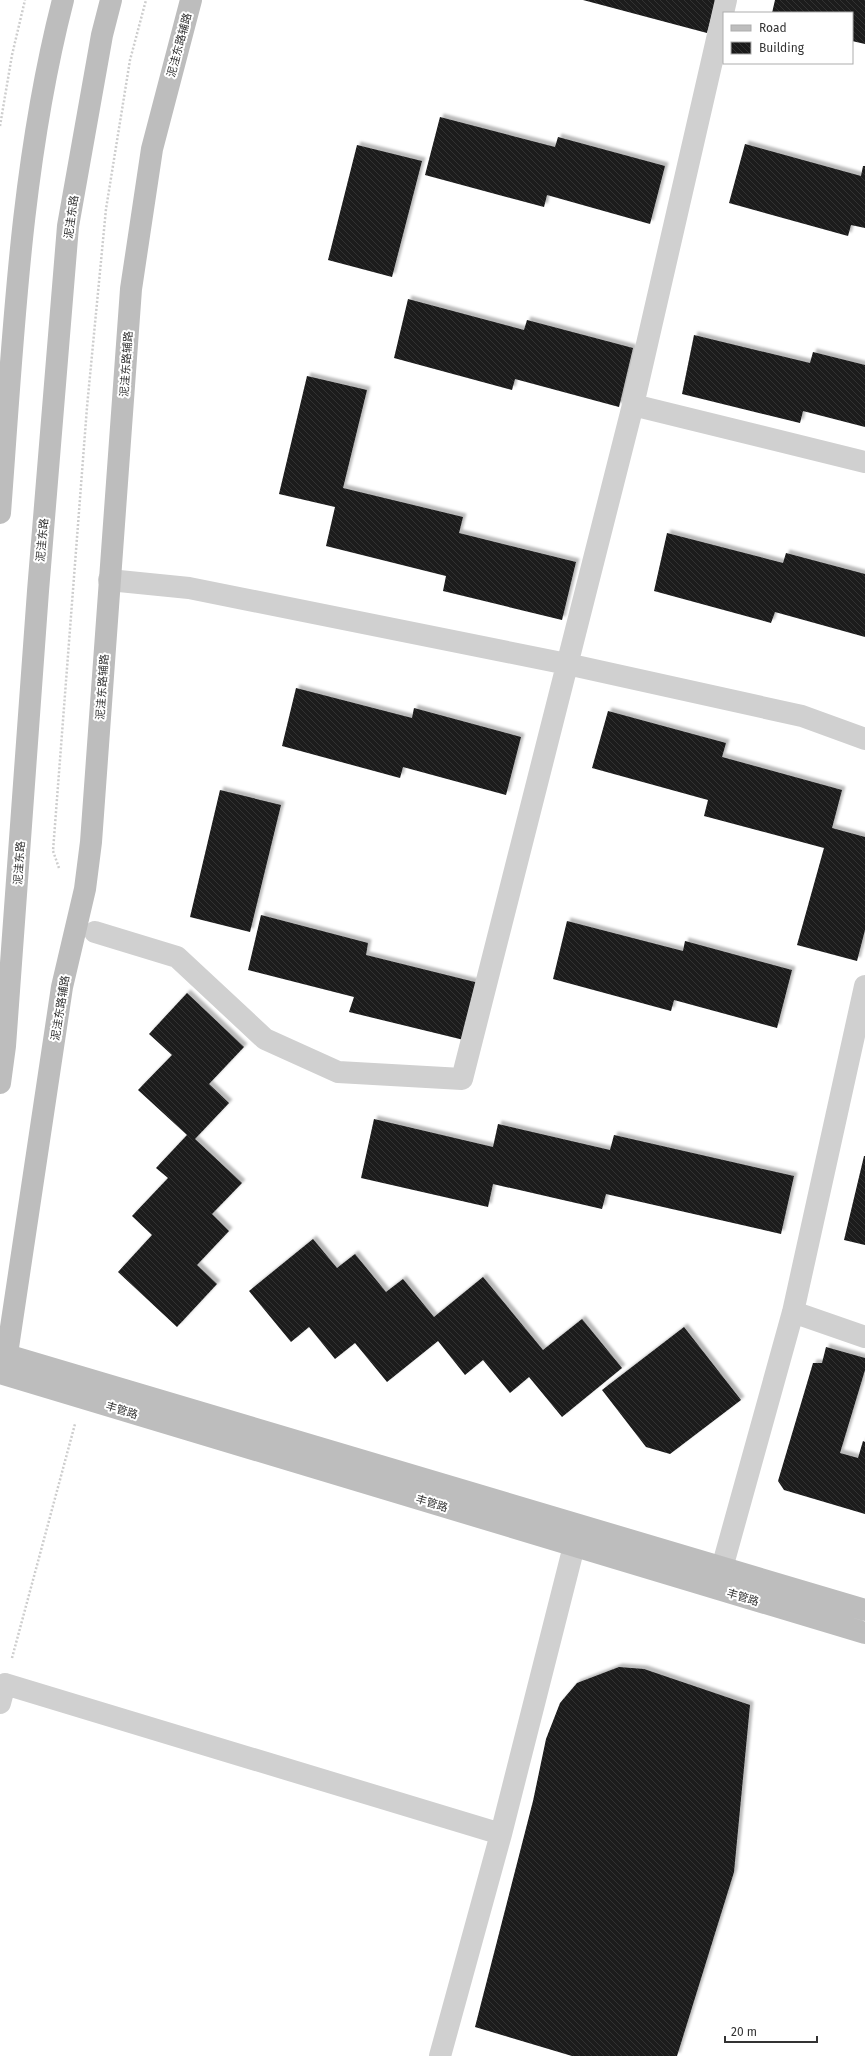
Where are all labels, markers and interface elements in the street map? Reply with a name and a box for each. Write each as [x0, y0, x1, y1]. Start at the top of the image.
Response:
street label: 泥洼东路辅路 [165, 12, 194, 79]
legend [723, 12, 853, 64]
text: Road [759, 21, 787, 35]
text: Building [759, 41, 805, 55]
street label: 泥洼东路 [62, 194, 81, 240]
street label: 泥洼东路辅路 [118, 331, 135, 397]
street label: 泥洼东路 [34, 518, 51, 563]
street label: 泥洼东路辅路 [94, 654, 111, 720]
street label: 泥洼东路 [11, 841, 28, 885]
street label: 泥洼东路辅路 [49, 974, 72, 1042]
street label: 丰管路 [104, 1399, 140, 1422]
street label: 丰管路 [414, 1492, 450, 1515]
street label: 丰管路 [725, 1586, 761, 1609]
scale bar [725, 2018, 817, 2044]
text: 20 m [731, 2025, 757, 2039]

